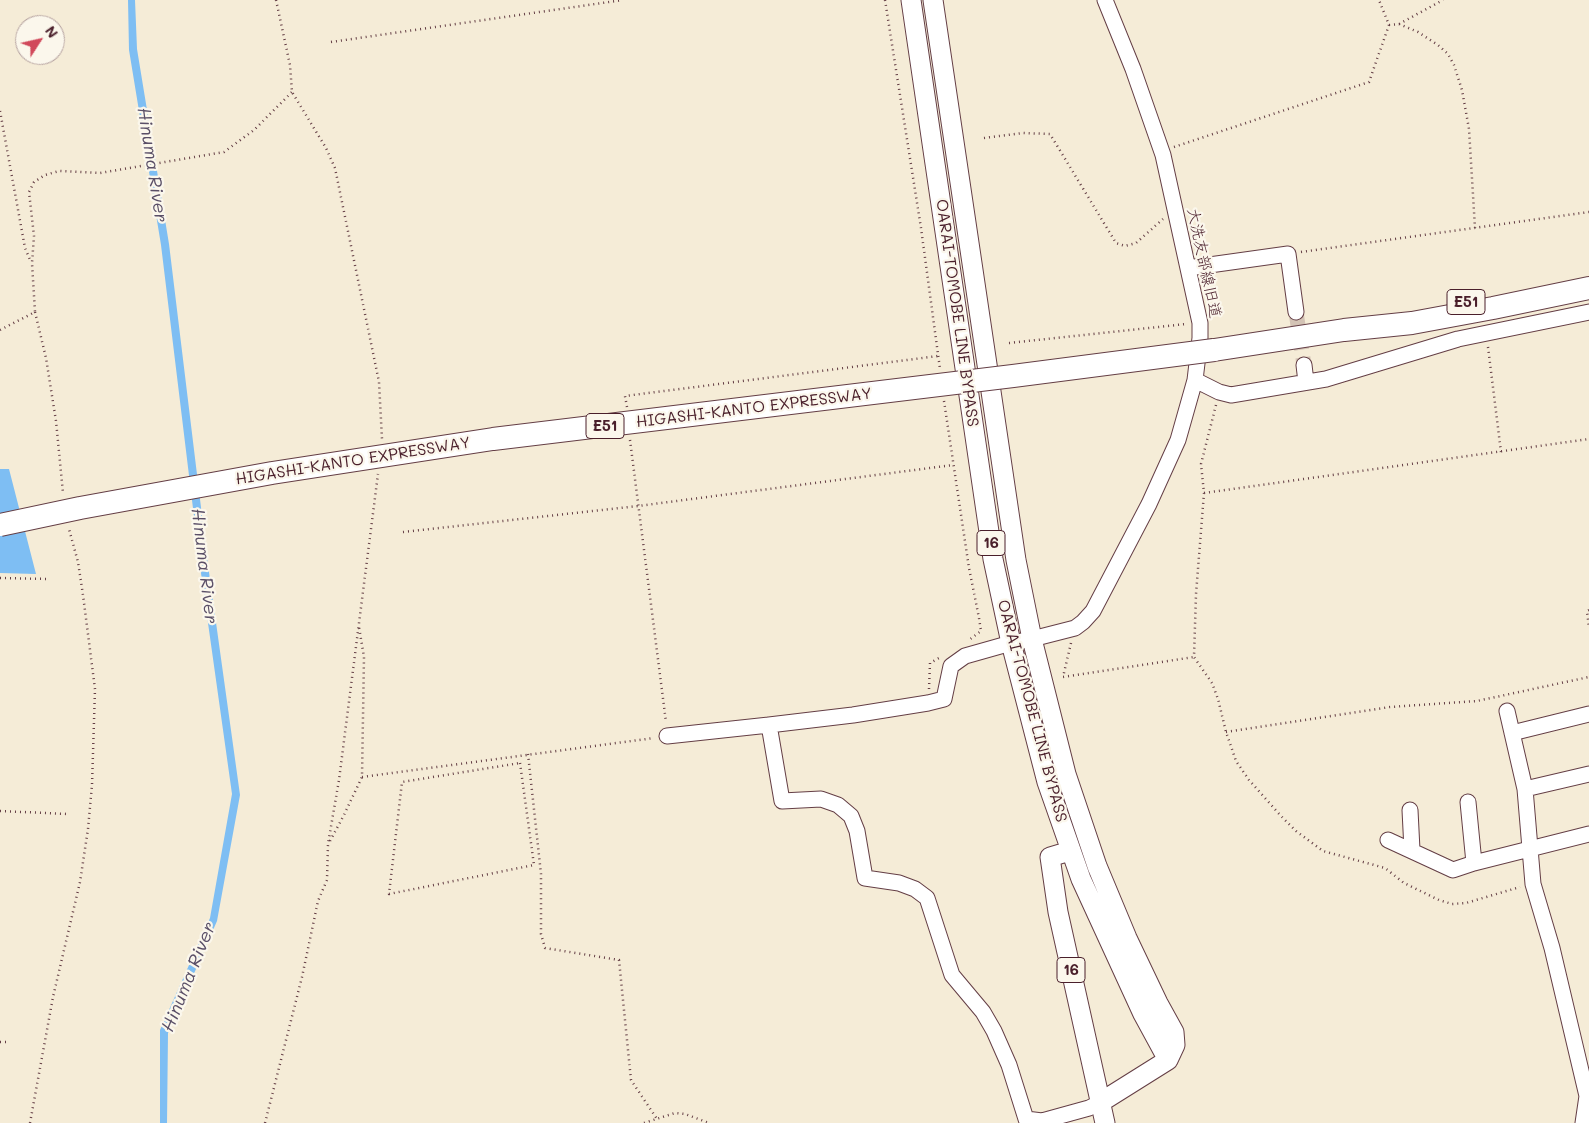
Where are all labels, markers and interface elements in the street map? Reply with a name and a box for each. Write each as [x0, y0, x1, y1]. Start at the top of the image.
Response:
north arrow [15, 15, 65, 65]
text: N [41, 22, 63, 41]
water label: Hinuma River [132, 106, 172, 224]
street label: OARAI-TOMOBE LINE BYPASS [932, 198, 982, 428]
street label: 大洗友部線旧道 [1183, 206, 1225, 320]
road number: E51 [1447, 290, 1485, 314]
street label: HIGASHI-KANTO EXPRESSWAY [635, 384, 873, 432]
road number: E51 [586, 414, 624, 438]
street label: HIGASHI-KANTO EXPRESSWAY [234, 433, 472, 489]
water label: Hinuma River [186, 507, 222, 625]
road number: 16 [977, 530, 1005, 556]
street label: OARAI-TOMOBE LINE BYPASS [993, 598, 1071, 824]
water label: Hinuma River [157, 919, 221, 1035]
road number: 16 [1057, 958, 1085, 982]

